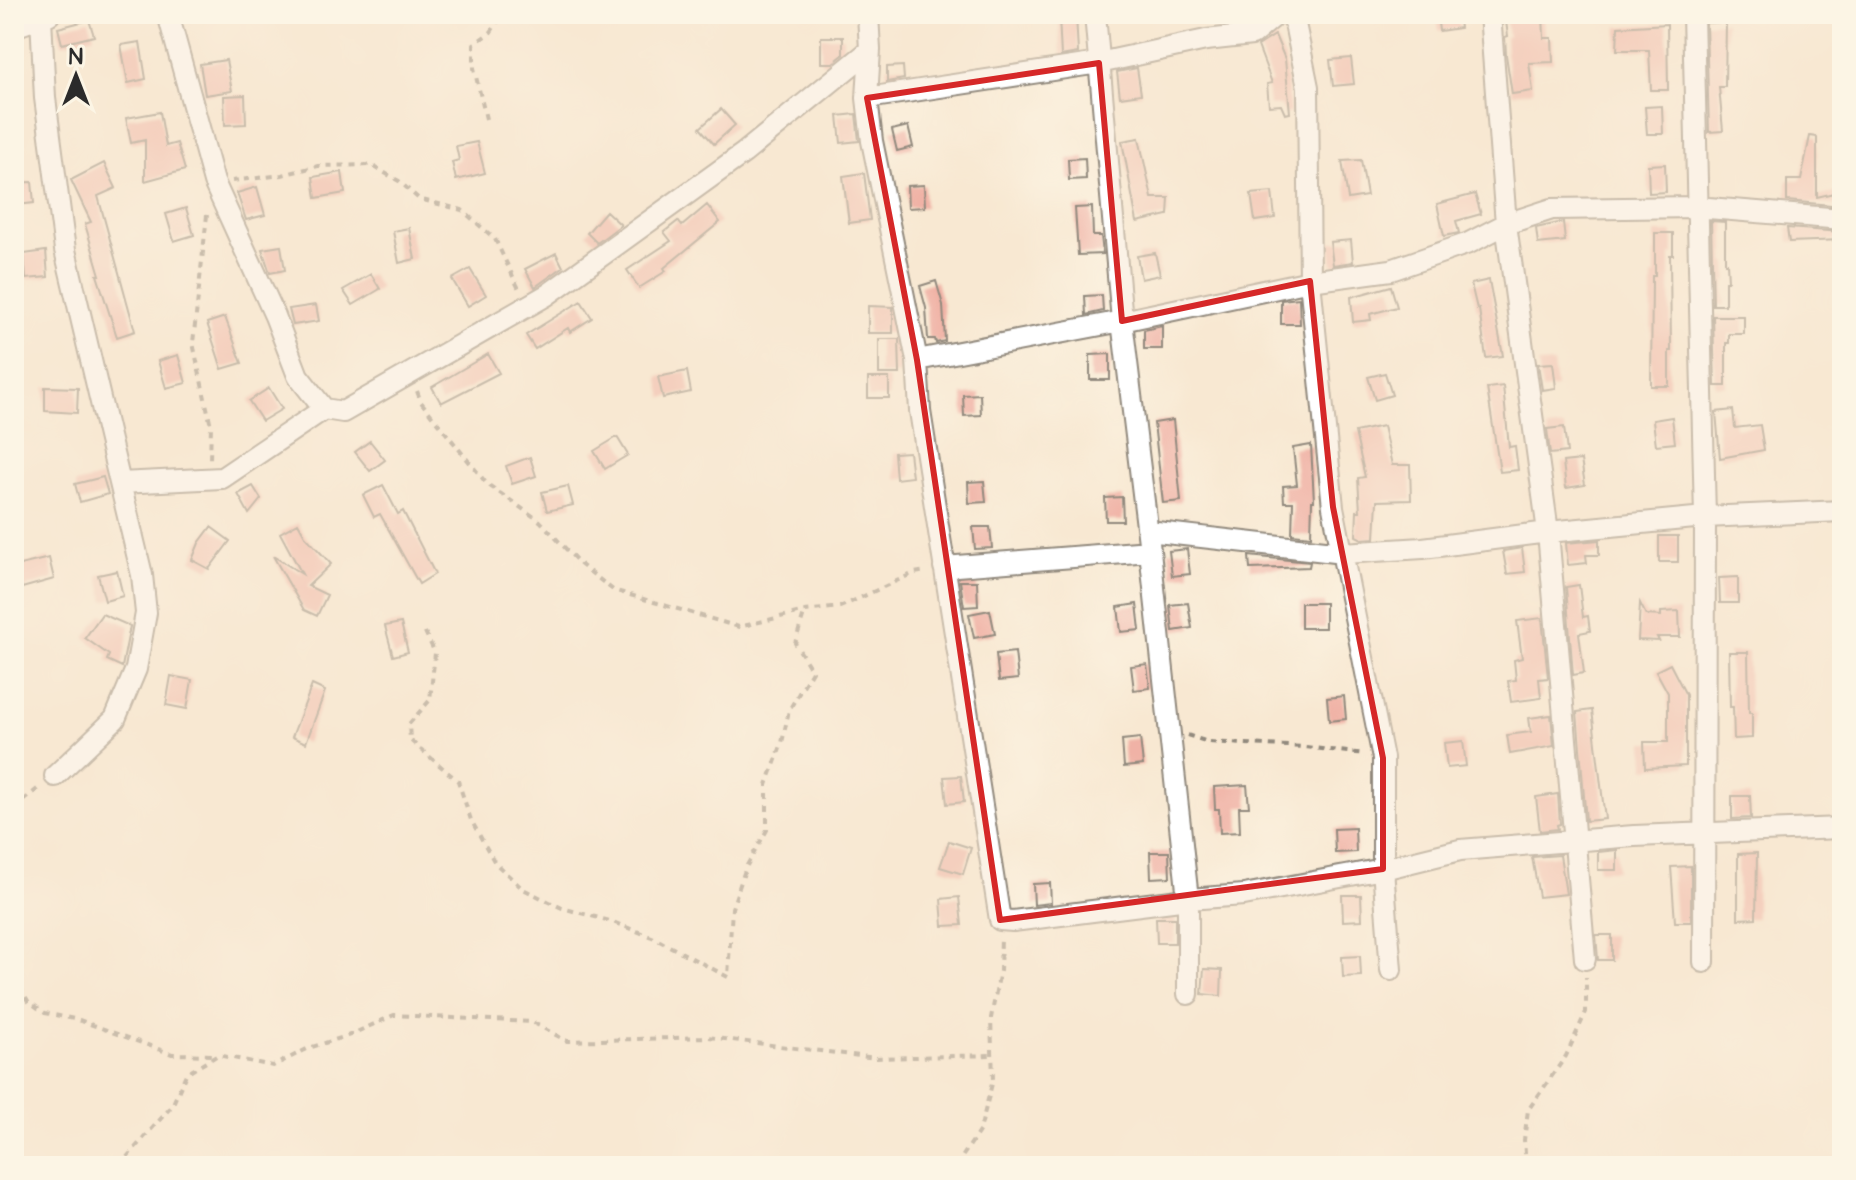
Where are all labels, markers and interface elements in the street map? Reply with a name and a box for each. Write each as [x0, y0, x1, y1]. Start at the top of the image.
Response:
north arrow [36, 36, 116, 116]
text: N [69, 42, 83, 73]

